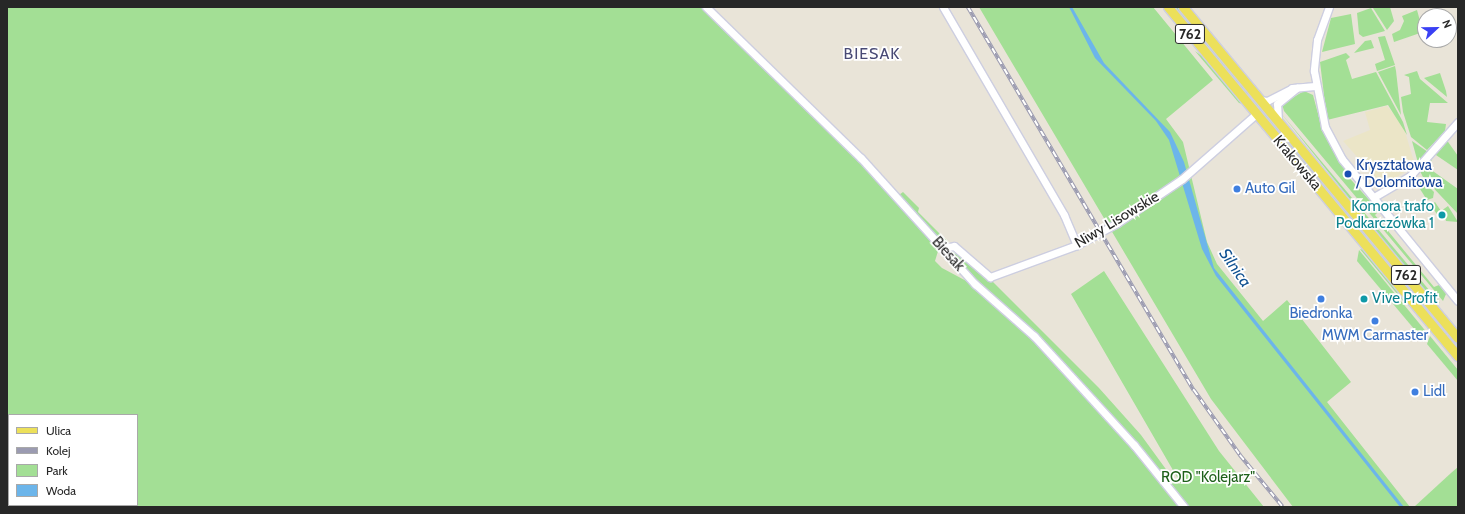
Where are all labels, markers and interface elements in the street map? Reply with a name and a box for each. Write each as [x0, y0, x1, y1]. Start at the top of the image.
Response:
north arrow [1417, 8, 1457, 48]
text: N [1439, 18, 1455, 30]
road number: 762 [1174, 22, 1206, 46]
district label: BIESAK [844, 44, 900, 64]
street label: Krakowska [1269, 132, 1325, 194]
place label: Kryształowa / Dolomitowa [1356, 156, 1443, 191]
marker: Kryształowa / Dolomitowa [1343, 169, 1353, 179]
place label: Auto Gil [1245, 180, 1295, 198]
marker: Auto Gil [1232, 184, 1242, 194]
street label: Niwy Lisowskie [1072, 188, 1162, 252]
place label: Komora trafo Podkarczówka 1 [1336, 197, 1434, 232]
marker: Komora trafo Podkarczówka 1 [1437, 210, 1447, 220]
street label: Biesak [928, 233, 968, 275]
water label: Silnica [1215, 245, 1255, 291]
road number: 762 [1390, 263, 1422, 287]
place label: Vive Profit [1372, 290, 1438, 308]
marker: Biedronka [1316, 294, 1326, 304]
marker: Vive Profit [1359, 294, 1369, 304]
place label: Biedronka [1289, 305, 1353, 323]
marker: MWM Carmaster [1370, 316, 1380, 326]
place label: MWM Carmaster [1322, 327, 1428, 345]
place label: Lidl [1423, 383, 1446, 401]
marker: Lidl [1410, 387, 1420, 397]
legend [8, 414, 138, 506]
text: Ulica [46, 423, 71, 438]
text: Kolej [46, 443, 70, 458]
text: Park [46, 463, 68, 478]
park label: ROD "Kolejarz" [1161, 469, 1255, 487]
text: Woda [46, 483, 76, 498]

